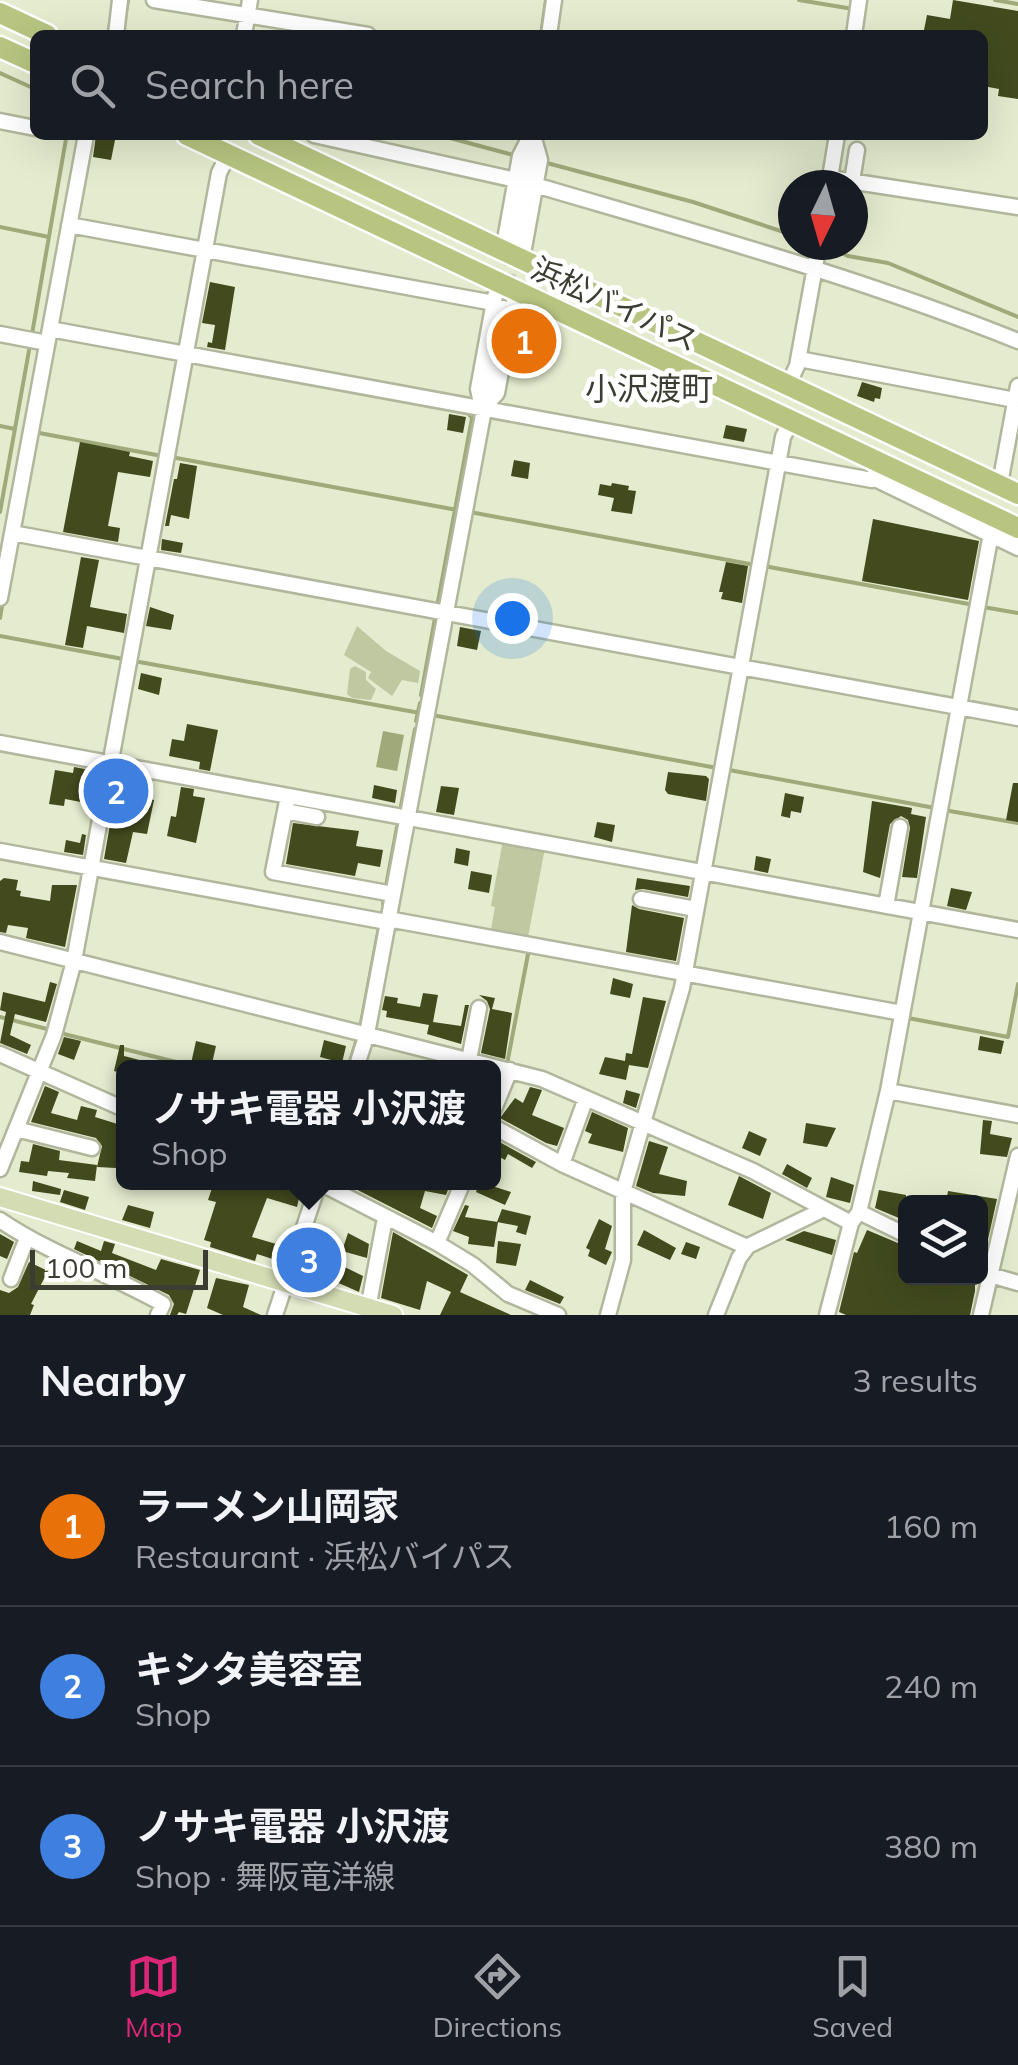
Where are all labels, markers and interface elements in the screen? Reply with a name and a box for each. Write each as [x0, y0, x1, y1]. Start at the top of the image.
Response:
search box [30, 30, 988, 140]
icon: search [65, 58, 120, 113]
text: Search here [145, 61, 354, 109]
north arrow [778, 170, 868, 260]
street label: 浜松バイパス [526, 249, 704, 359]
pin: 1 [492, 304, 556, 378]
district label: 小沢渡町 [585, 368, 713, 408]
your location [487, 593, 538, 644]
pin: 2 [84, 754, 148, 828]
popup [116, 1060, 501, 1190]
text: ノサキ電器 小沢渡 [151, 1084, 466, 1132]
text: Shop [151, 1133, 227, 1173]
map controls [898, 1195, 988, 1285]
button: layers [898, 1195, 988, 1285]
pin: 3 [276, 1222, 342, 1298]
scale bar [30, 1245, 208, 1290]
text: 100 m [45, 1250, 127, 1285]
text: Nearby [40, 1354, 186, 1407]
text: 3 results [853, 1360, 978, 1400]
text: ラーメン山岡家 [135, 1482, 399, 1530]
text: 1 [63, 1506, 82, 1546]
text: 160 m [884, 1506, 978, 1546]
text: Restaurant · 浜松バイパス [135, 1536, 515, 1576]
text: キシタ美容室 [135, 1645, 363, 1693]
text: 2 [63, 1666, 82, 1706]
text: 240 m [884, 1666, 978, 1706]
text: Shop [135, 1694, 211, 1734]
text: ノサキ電器 小沢渡 [135, 1802, 449, 1850]
text: 3 [63, 1826, 82, 1866]
text: 380 m [884, 1826, 978, 1866]
text: Shop · 舞阪竜洋線 [135, 1856, 395, 1896]
tab: Map [125, 1949, 183, 2044]
tab: Directions [433, 1949, 562, 2044]
tab: Saved [812, 1949, 893, 2044]

